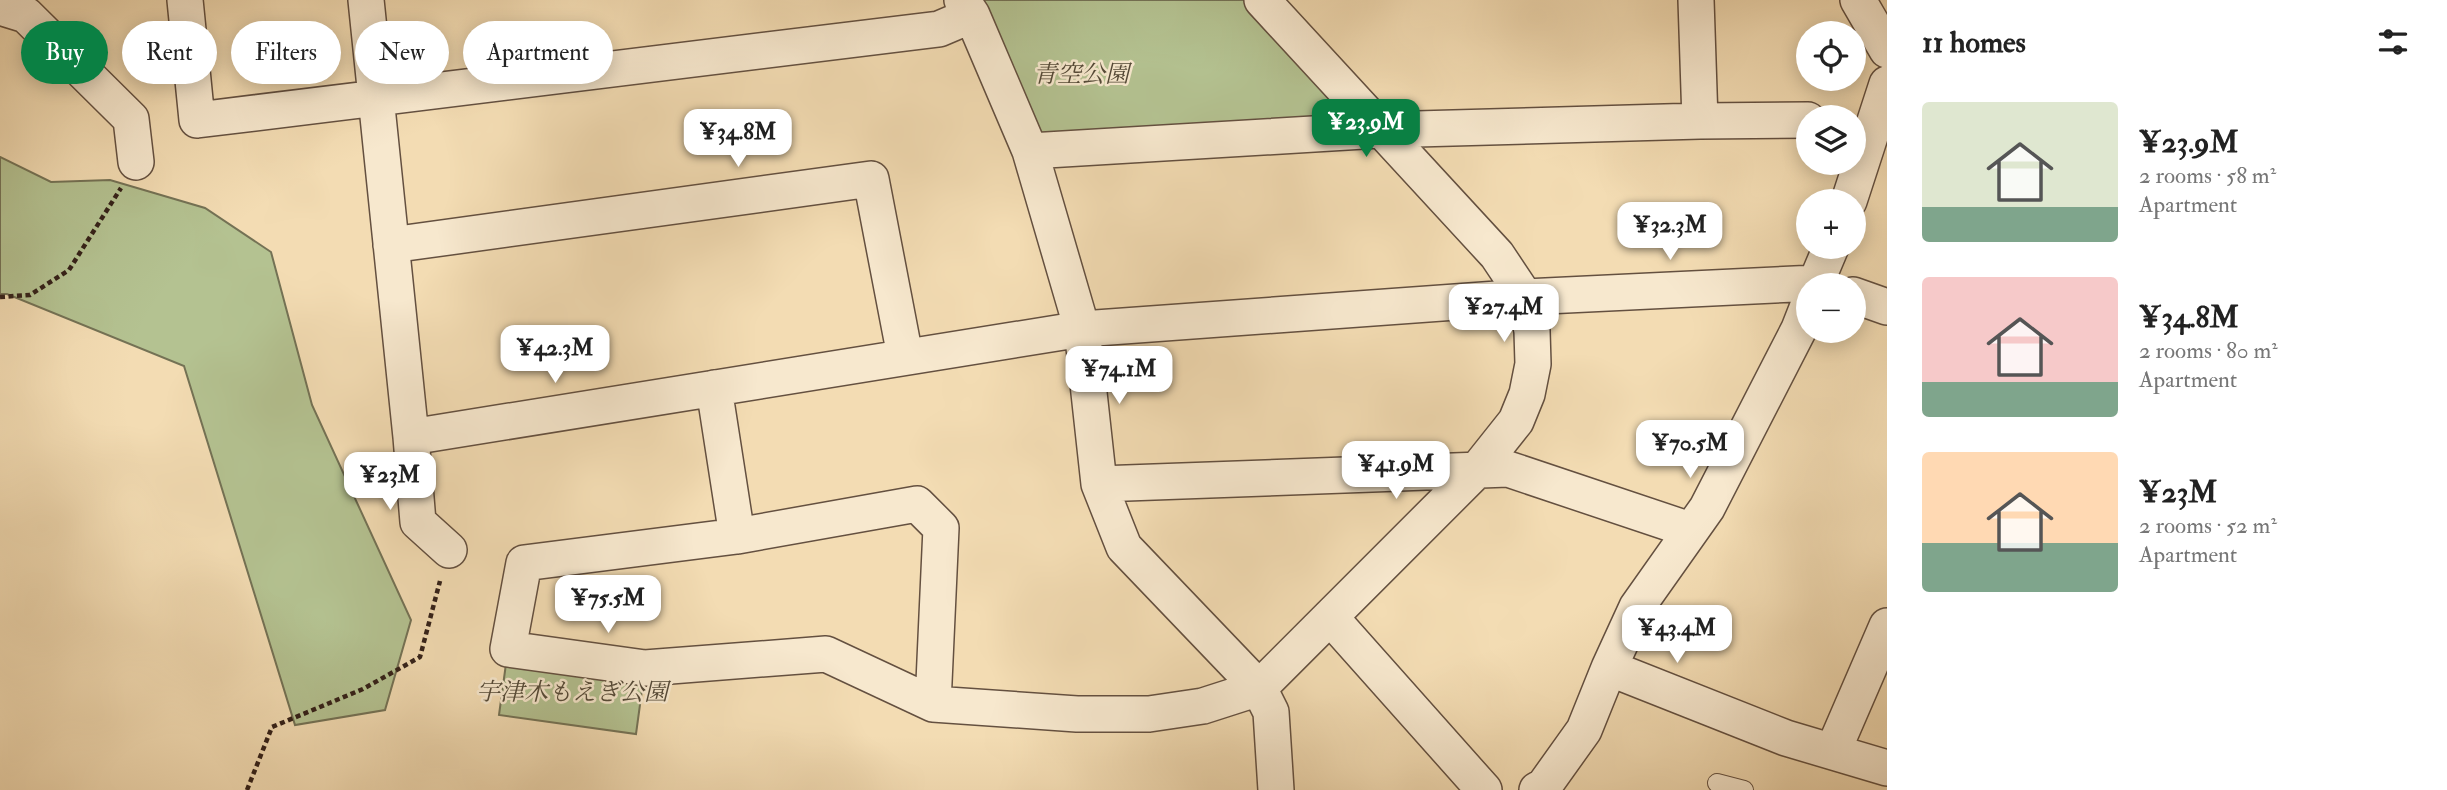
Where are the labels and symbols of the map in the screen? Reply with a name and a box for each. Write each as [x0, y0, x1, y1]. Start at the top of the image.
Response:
park label: 青空公園 [1033, 59, 1133, 90]
pin: ¥23.9M [1309, 100, 1423, 159]
pin: ¥34.8M [681, 110, 795, 169]
pin: ¥32.3M [1613, 202, 1727, 262]
pin: ¥27.4M [1447, 284, 1561, 344]
pin: ¥42.3M [498, 326, 612, 385]
pin: ¥74.1M [1062, 346, 1176, 406]
pin: ¥70.5M [1633, 420, 1747, 480]
pin: ¥41.9M [1339, 442, 1453, 501]
pin: ¥23M [349, 452, 431, 512]
pin: ¥75.5M [551, 576, 665, 635]
pin: ¥43.4M [1620, 606, 1734, 665]
park label: 宇津木もえぎ公園 [476, 677, 672, 708]

